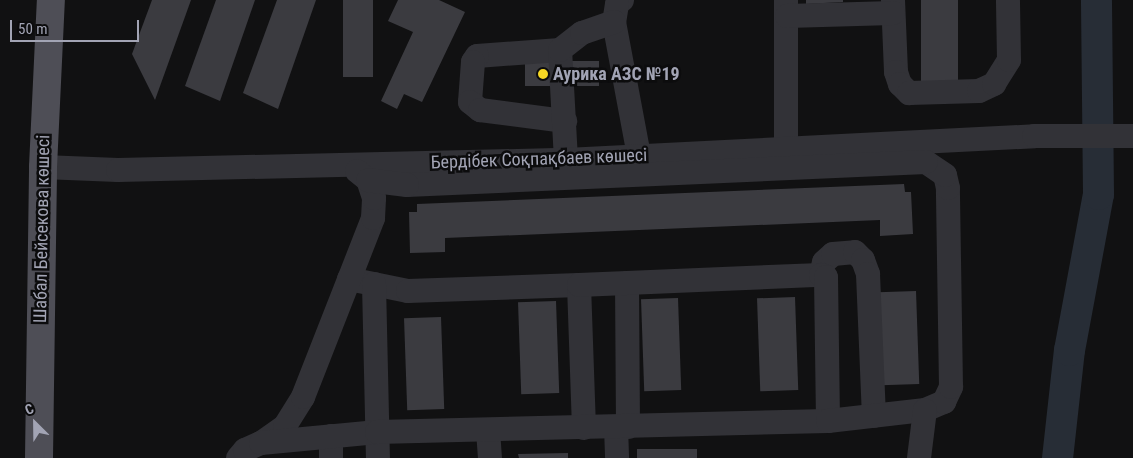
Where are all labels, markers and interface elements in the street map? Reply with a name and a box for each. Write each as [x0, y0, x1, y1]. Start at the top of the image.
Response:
scale bar [12, 10, 141, 42]
text: 50 m [18, 20, 48, 38]
place label: Аурика АЗС №19 [553, 63, 680, 85]
marker: Аурика АЗС №19 [537, 68, 549, 80]
street label: Шабал Бейсекова көшесі [30, 135, 54, 323]
street label: Бердібек Соқпақбаев көшесі [430, 144, 648, 174]
north arrow [10, 398, 60, 448]
text: С [22, 400, 36, 418]

